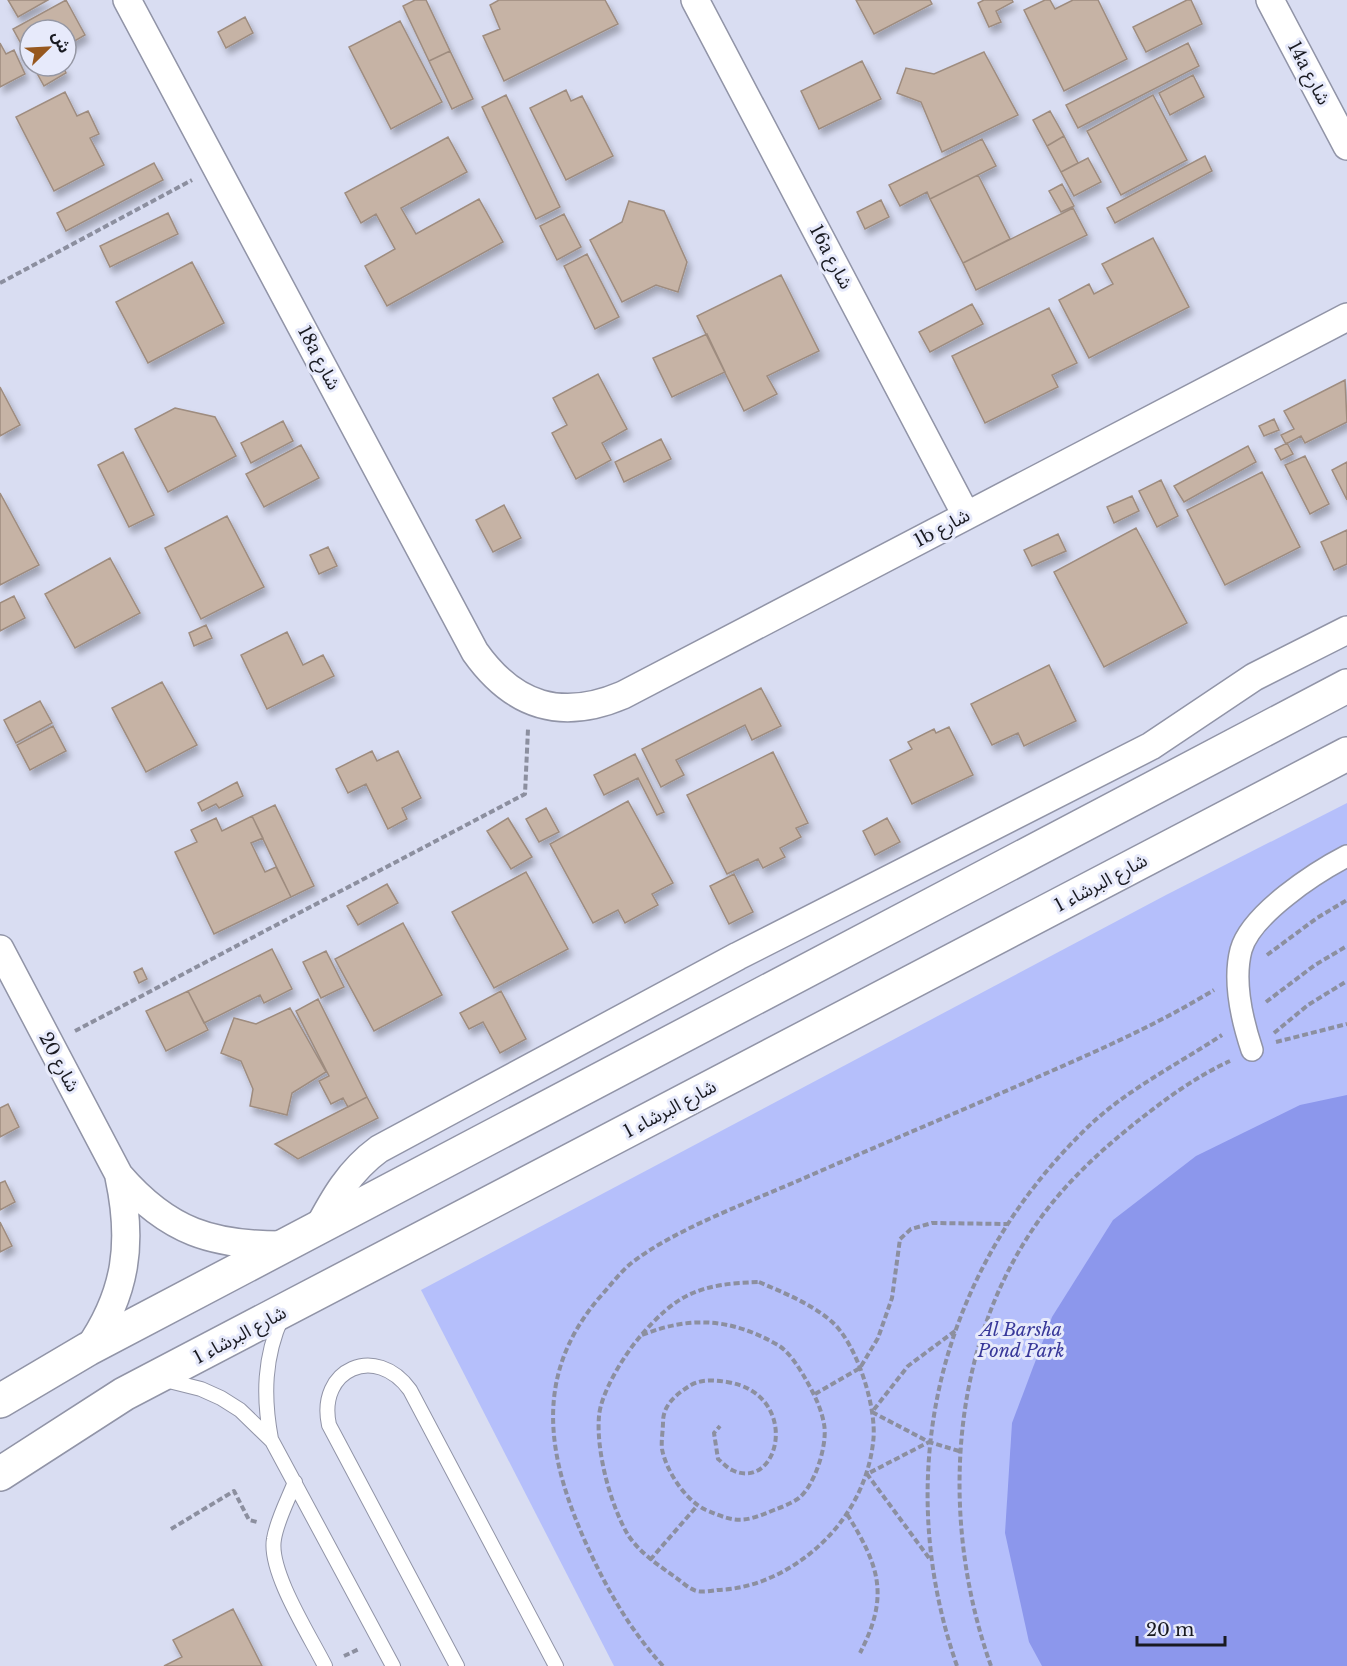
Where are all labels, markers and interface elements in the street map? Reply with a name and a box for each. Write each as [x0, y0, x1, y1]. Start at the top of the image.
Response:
north arrow [18, 18, 78, 78]
text: ش [48, 28, 75, 56]
street label: 14a شارع [1281, 38, 1335, 110]
street label: 16a شارع [802, 221, 857, 294]
street label: 18a شارع [290, 322, 345, 395]
street label: 1b شارع [910, 504, 975, 554]
street label: شارع البرشاء 1 [1051, 849, 1153, 919]
street label: شارع 20 [32, 1028, 84, 1097]
street label: شارع البرشاء 1 [620, 1075, 722, 1145]
street label: شارع البرشاء 1 [190, 1301, 292, 1371]
park label: Al Barsha Pond Park [977, 1319, 1064, 1362]
scale bar [1137, 1609, 1226, 1647]
text: 20 m [1146, 1619, 1194, 1641]

